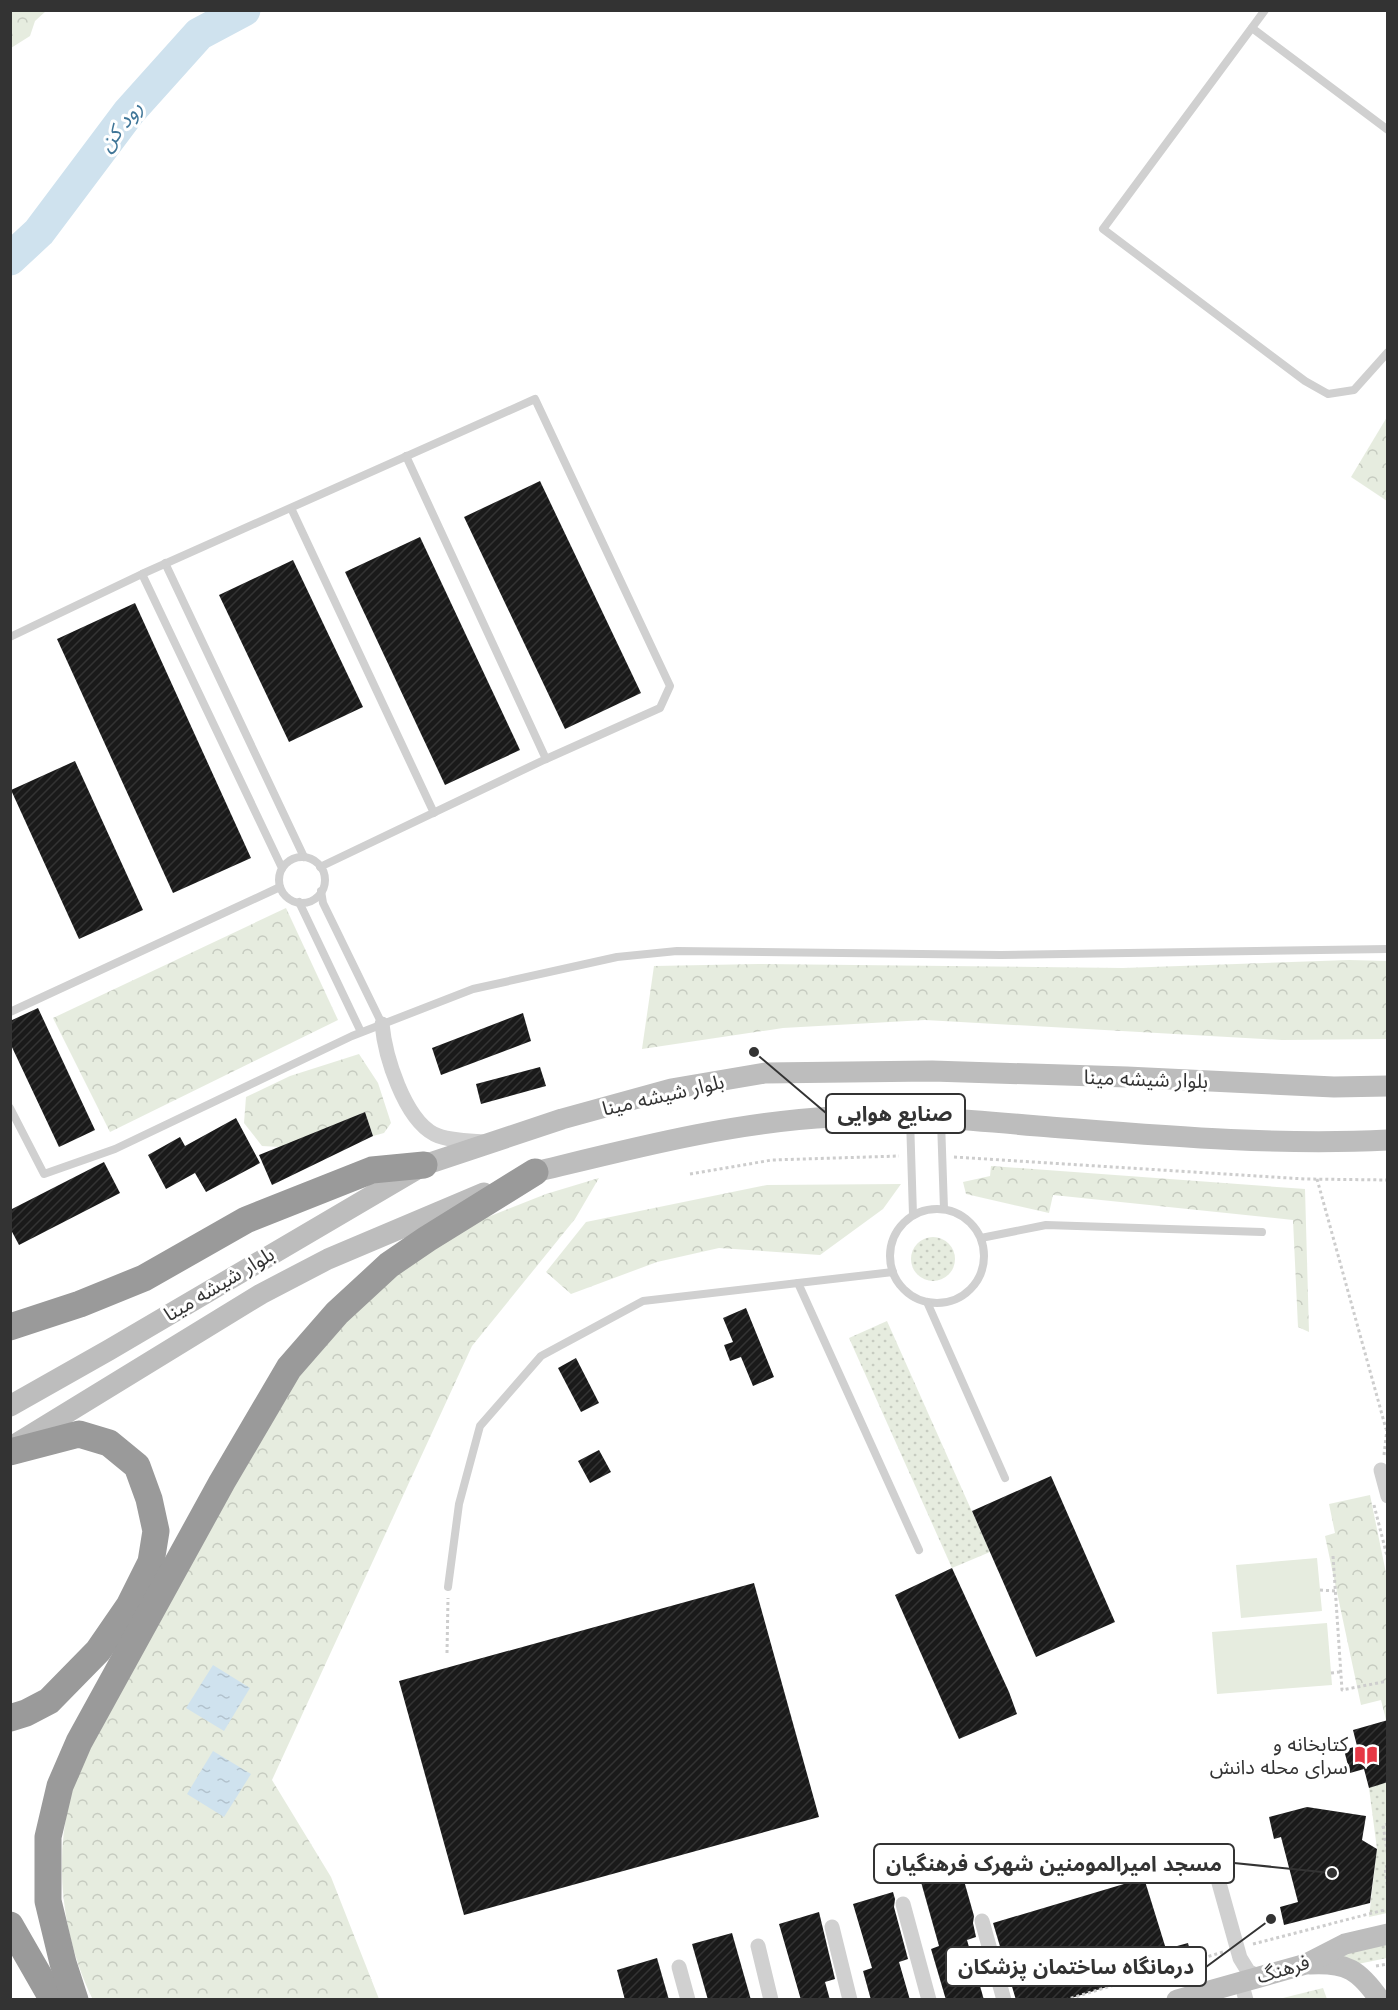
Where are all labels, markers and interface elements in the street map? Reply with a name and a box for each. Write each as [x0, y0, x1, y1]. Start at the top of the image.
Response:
water label: رود کن [93, 96, 148, 156]
street label: بلوار شیشه مینا [1083, 1066, 1209, 1093]
street label: بلوار شیشه مینا [600, 1070, 726, 1121]
callout: صنایع هوایی [826, 1094, 965, 1133]
text: صنایع هوایی [837, 1102, 953, 1129]
street label: بلوار شیشه مینا [160, 1242, 279, 1326]
place label: کتابخانه و سرای محله دانش [1210, 1733, 1349, 1779]
library icon: کتابخانه و سرای محله دانش [1353, 1742, 1379, 1768]
callout: مسجد امیرالمومنین شهرک فرهنگیان [874, 1844, 1234, 1883]
text: مسجد امیرالمومنین شهرک فرهنگیان [886, 1852, 1222, 1876]
callout: درمانگاه ساختمان پزشکان [946, 1947, 1206, 1986]
street label: فرهنگ [1254, 1951, 1312, 1988]
text: درمانگاه ساختمان پزشکان [958, 1955, 1194, 1981]

